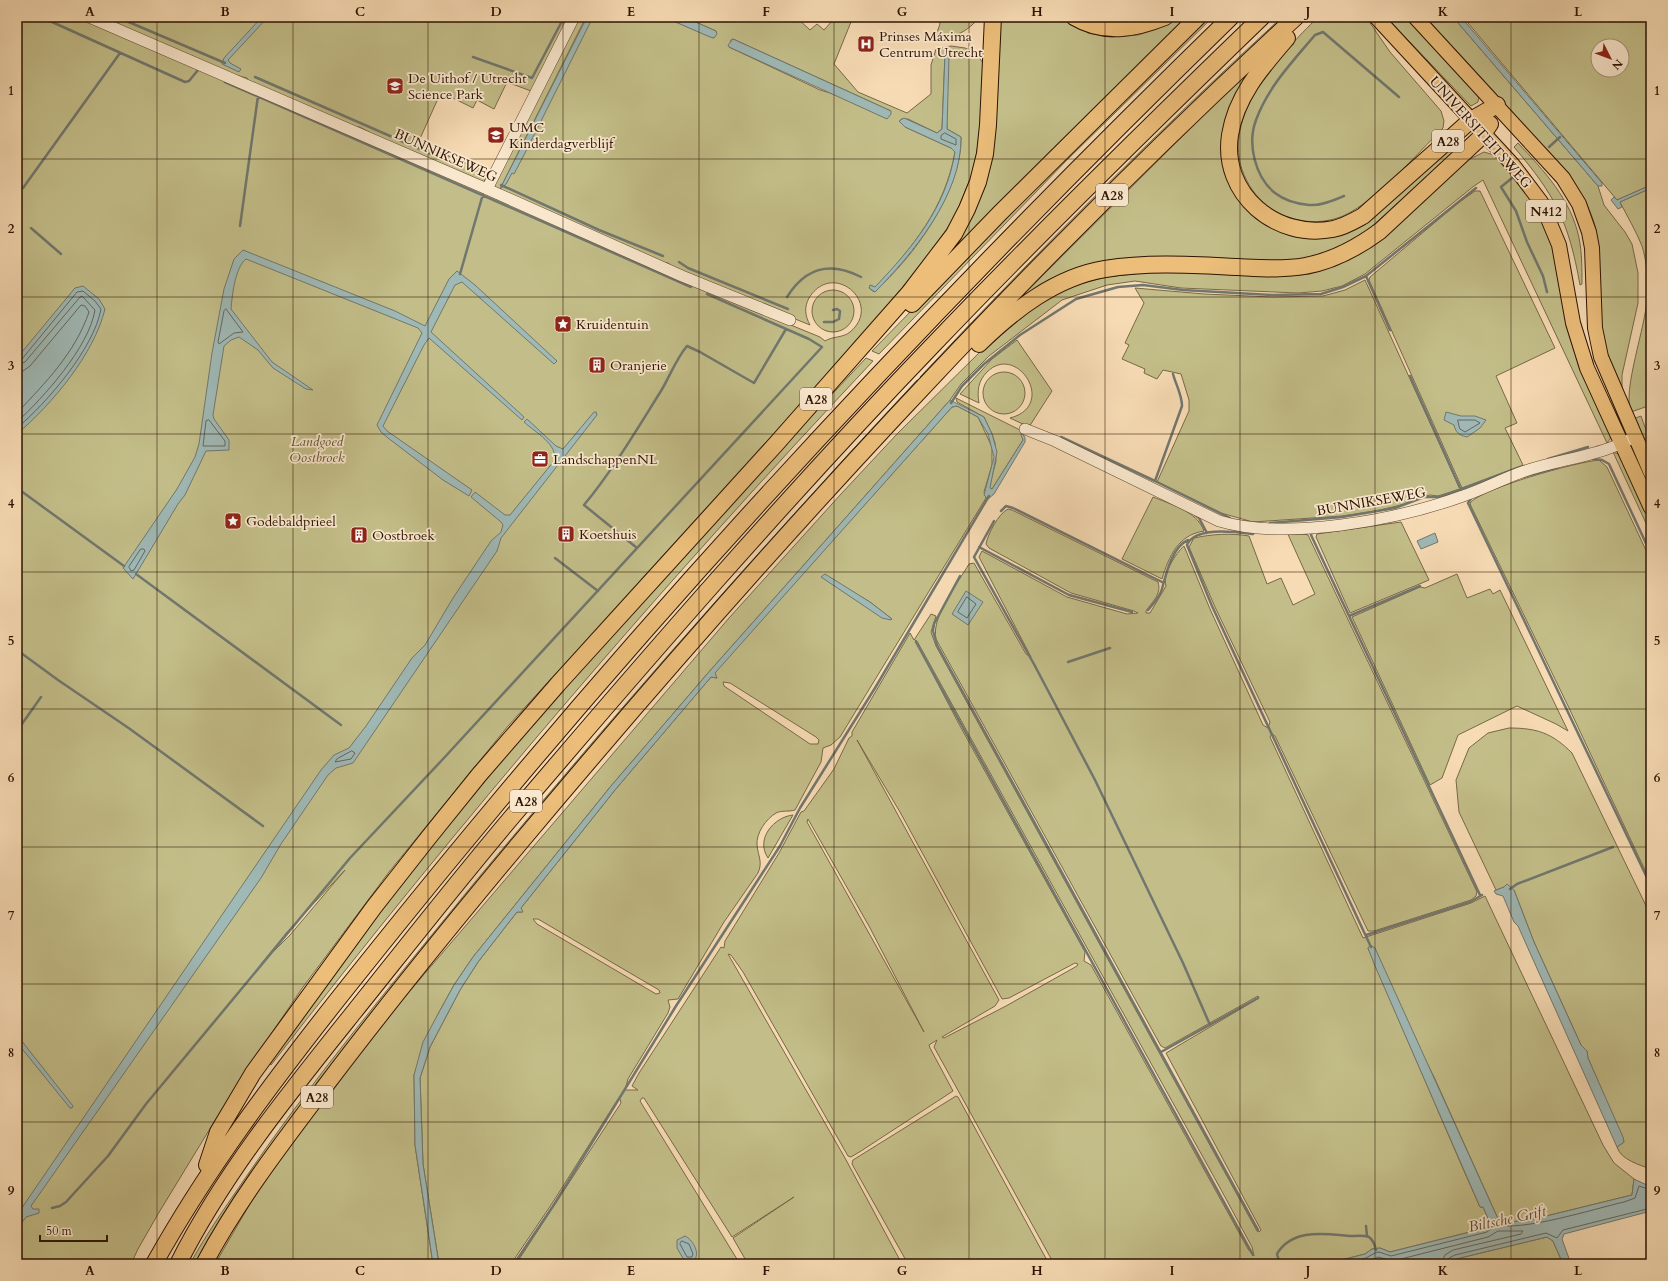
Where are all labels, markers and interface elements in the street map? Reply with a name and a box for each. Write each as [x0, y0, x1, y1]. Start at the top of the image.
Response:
text: A [85, 3, 95, 21]
text: B [220, 3, 230, 21]
text: C [355, 3, 365, 21]
text: D [490, 3, 502, 21]
text: E [627, 3, 635, 21]
text: F [762, 3, 770, 21]
text: G [897, 3, 908, 21]
text: H [1031, 3, 1043, 21]
text: I [1169, 3, 1175, 21]
text: J [1304, 3, 1311, 21]
text: K [1438, 3, 1449, 21]
text: L [1574, 3, 1583, 21]
place label: Prinses Máxima Centrum Utrecht [879, 27, 983, 62]
hospital icon: Prinses Máxima Centrum Utrecht [856, 34, 876, 54]
north arrow [1590, 38, 1630, 78]
text: N [1608, 56, 1626, 73]
place label: De Uithof / Utrecht Science Park [408, 69, 527, 104]
street label: UNIVERSITEITSWEG [1425, 72, 1536, 192]
school or university icon: De Uithof / Utrecht Science Park [385, 76, 405, 96]
text: 1 [8, 82, 14, 100]
text: 1 [1654, 82, 1660, 100]
place label: UMC Kinderdagverblijf [509, 118, 616, 153]
street label: BUNNIKSEWEG [391, 124, 500, 187]
school or university icon: UMC Kinderdagverblijf [486, 125, 506, 145]
road number: A28 [1432, 130, 1464, 152]
road number: A28 [1096, 184, 1128, 206]
road number: N412 [1526, 200, 1566, 222]
text: 2 [8, 220, 15, 238]
text: 2 [1654, 220, 1661, 238]
place icon: Kruidentuin [553, 314, 573, 334]
place label: Kruidentuin [576, 315, 649, 334]
building icon: Oranjerie [587, 355, 607, 375]
place label: Oranjerie [610, 356, 667, 375]
text: 3 [8, 357, 15, 375]
text: 3 [1654, 357, 1661, 375]
road number: A28 [800, 388, 832, 410]
park label: Landgoed Oostbroek [289, 432, 345, 467]
office icon: LandschappenNL [530, 449, 550, 469]
place label: LandschappenNL [553, 450, 658, 469]
street label: BUNNIKSEWEG [1315, 483, 1427, 520]
text: 4 [8, 495, 15, 513]
text: 4 [1654, 495, 1661, 513]
place icon: Godebaldprieel [223, 511, 243, 531]
place label: Godebaldprieel [246, 512, 336, 531]
building icon: Koetshuis [556, 524, 576, 544]
building icon: Oostbroek [349, 525, 369, 545]
place label: Koetshuis [579, 525, 637, 544]
place label: Oostbroek [372, 526, 435, 545]
text: 5 [8, 632, 14, 650]
text: 5 [1654, 632, 1660, 650]
text: 6 [8, 769, 15, 787]
text: 6 [1654, 769, 1661, 787]
road number: A28 [510, 790, 542, 812]
text: 7 [8, 907, 15, 925]
text: 7 [1654, 907, 1661, 925]
text: 8 [8, 1044, 14, 1062]
text: 8 [1654, 1044, 1660, 1062]
road number: A28 [301, 1086, 333, 1108]
text: 9 [8, 1182, 15, 1200]
text: 9 [1654, 1182, 1661, 1200]
water label: Biltsche Grift [1466, 1201, 1548, 1237]
scale bar [40, 1217, 107, 1243]
text: 50 m [46, 1223, 73, 1239]
text: A [85, 1262, 95, 1280]
text: B [220, 1262, 230, 1280]
text: C [355, 1262, 365, 1280]
text: D [490, 1262, 502, 1280]
text: E [627, 1262, 635, 1280]
text: F [762, 1262, 770, 1280]
text: G [897, 1262, 908, 1280]
text: H [1031, 1262, 1043, 1280]
text: I [1169, 1262, 1175, 1280]
text: J [1304, 1262, 1311, 1280]
text: K [1438, 1262, 1449, 1280]
text: L [1574, 1262, 1583, 1280]

